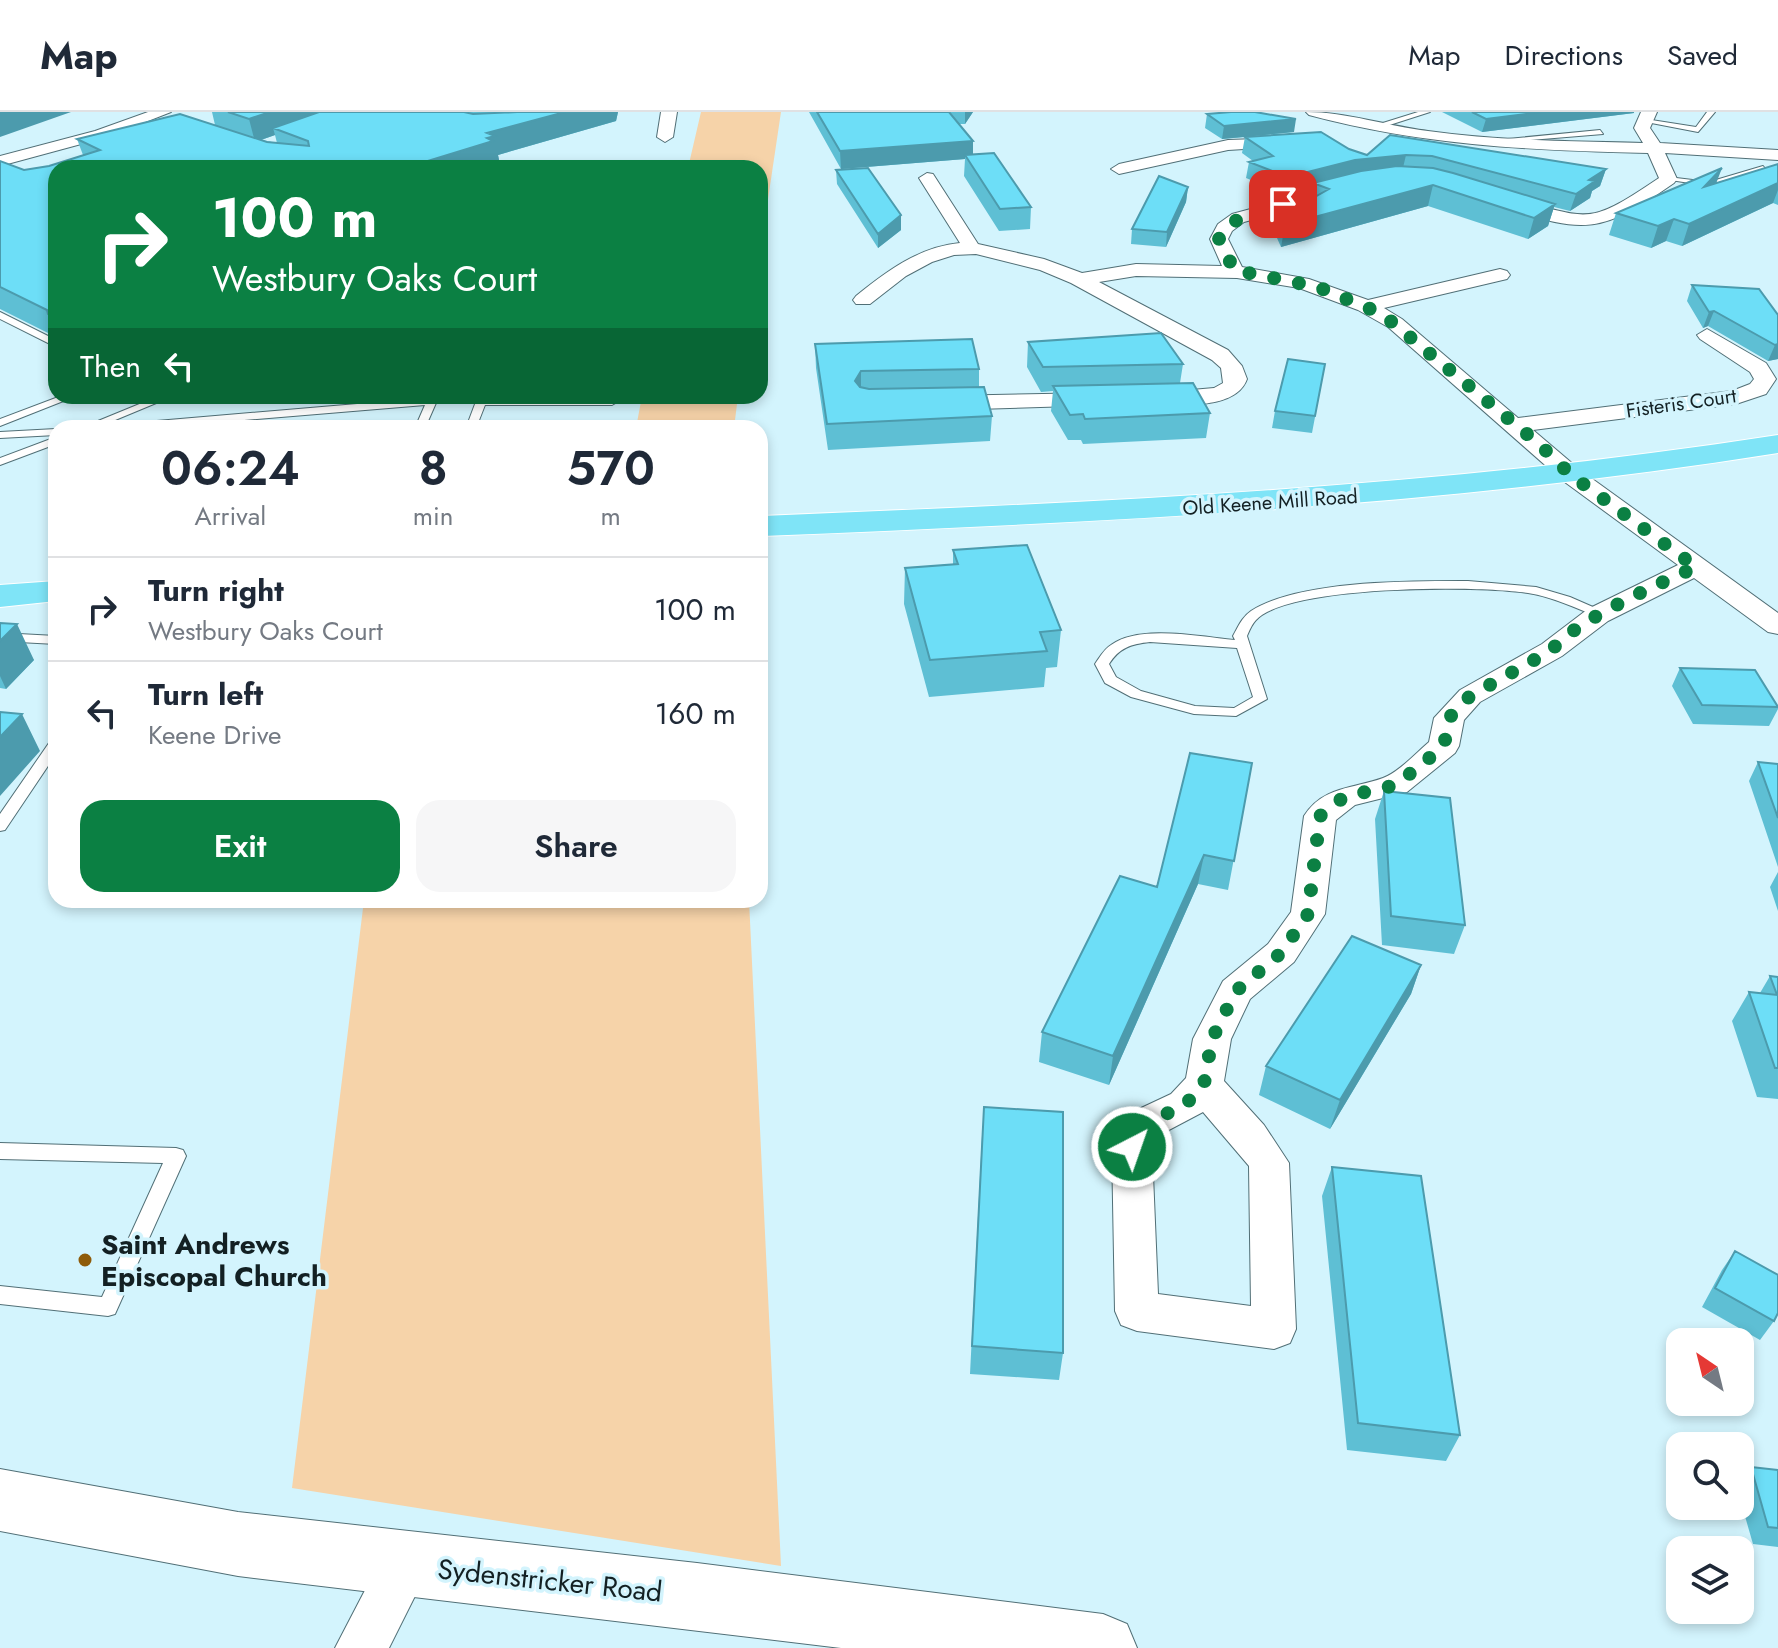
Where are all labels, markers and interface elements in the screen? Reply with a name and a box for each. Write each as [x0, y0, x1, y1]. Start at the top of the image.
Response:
text: Map [40, 28, 118, 83]
text: Map [1408, 35, 1460, 76]
text: Directions [1504, 35, 1623, 76]
text: Saved [1667, 35, 1738, 76]
pin [1249, 170, 1317, 238]
text: 100 m [212, 177, 377, 258]
icon: arrive [1261, 182, 1305, 226]
icon: right [80, 192, 184, 296]
text: Westbury Oaks Court [212, 252, 537, 304]
icon: left [157, 344, 201, 388]
text: Then [80, 345, 141, 388]
street label: Fisteris Court [1624, 381, 1738, 426]
text: 06:24 [161, 434, 300, 503]
text: 8 [419, 434, 448, 503]
text: 570 [567, 434, 655, 503]
street label: Old Keene Mill Road [1181, 482, 1359, 523]
text: Arrival [195, 497, 266, 535]
text: min [413, 497, 453, 535]
text: m [601, 497, 621, 535]
text: Turn right [148, 569, 284, 612]
icon: right [80, 587, 124, 631]
text: 100 m [654, 588, 736, 631]
text: Westbury Oaks Court [148, 612, 383, 650]
text: Turn left [148, 673, 263, 716]
icon: left [80, 691, 124, 735]
text: 160 m [655, 692, 736, 735]
text: Keene Drive [148, 716, 281, 754]
button: Exit [80, 800, 400, 892]
button: Share [416, 800, 736, 892]
position arrow [1090, 1105, 1174, 1189]
place label: Saint Andrews Episcopal Church [101, 1224, 327, 1297]
marker: Saint Andrews Episcopal Church [76, 1251, 94, 1269]
north arrow [1666, 1328, 1754, 1416]
map controls [1666, 1328, 1754, 1624]
button: search [1666, 1432, 1754, 1520]
button: layers [1666, 1536, 1754, 1624]
street label: Sydenstricker Road [436, 1548, 664, 1613]

